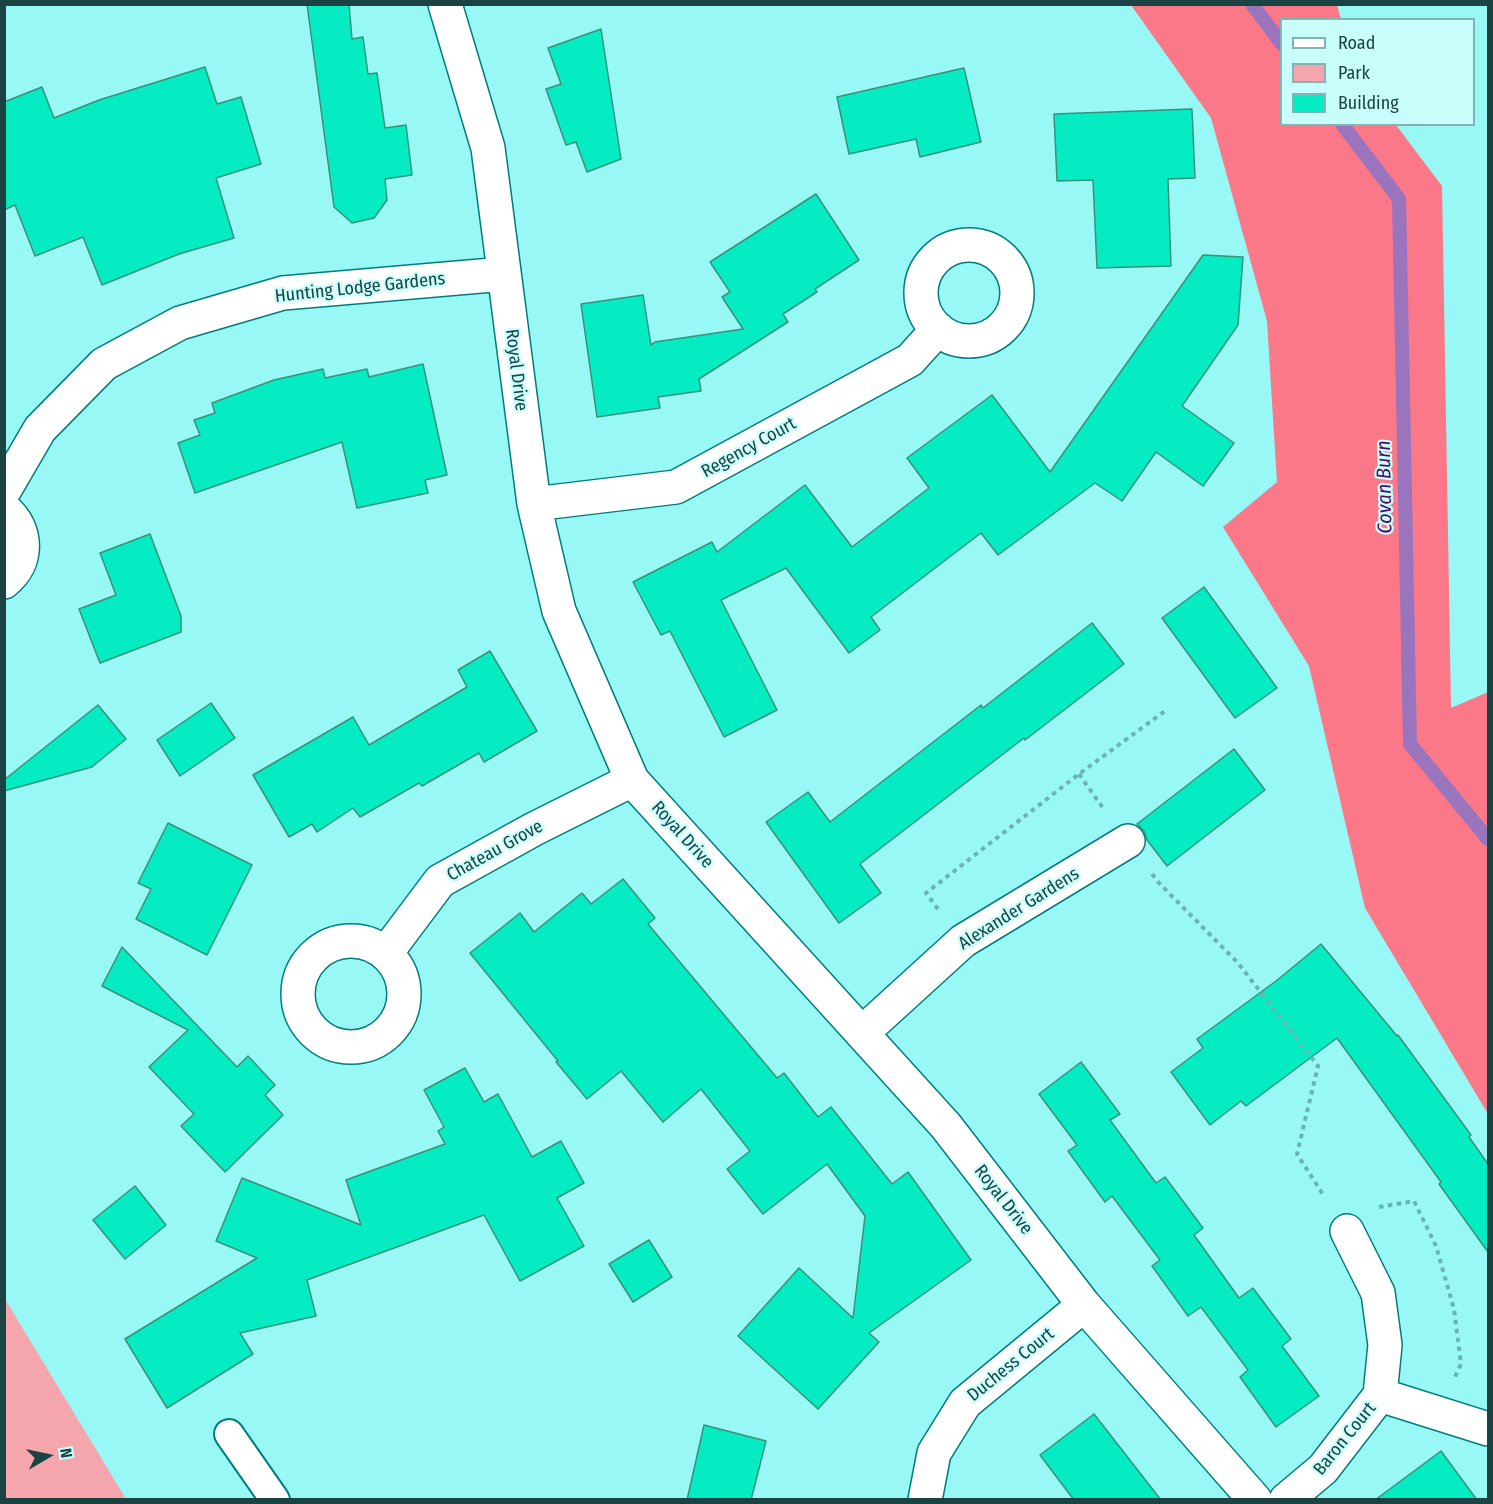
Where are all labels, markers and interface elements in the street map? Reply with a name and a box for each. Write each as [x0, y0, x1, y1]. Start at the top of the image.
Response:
legend [1280, 18, 1475, 126]
text: Road [1338, 32, 1375, 54]
text: Park [1338, 62, 1370, 84]
text: Building [1338, 92, 1399, 114]
street label: Hunting Lodge Gardens [274, 268, 446, 308]
street label: Royal Drive [500, 328, 532, 412]
street label: Regency Court [698, 413, 800, 483]
water label: Covan Burn [1372, 440, 1398, 534]
street label: Royal Drive [646, 797, 718, 873]
street label: Chateau Grove [443, 816, 547, 886]
street label: Alexander Gardens [955, 863, 1083, 955]
street label: Royal Drive [969, 1161, 1037, 1239]
street label: Duchess Court [963, 1324, 1059, 1406]
street label: Baron Court [1309, 1398, 1381, 1480]
north arrow [18, 1426, 78, 1486]
text: N [56, 1447, 76, 1459]

